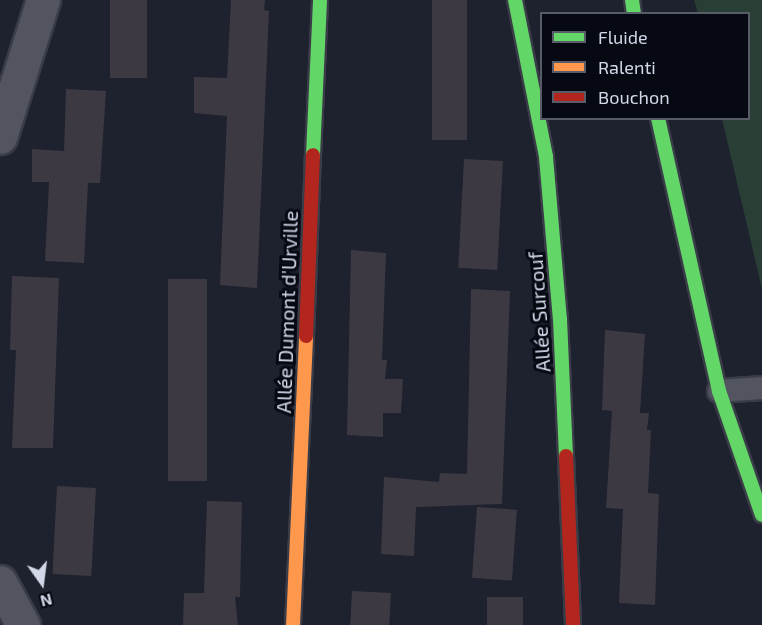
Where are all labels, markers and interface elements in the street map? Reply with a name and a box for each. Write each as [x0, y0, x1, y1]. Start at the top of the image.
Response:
legend [540, 12, 750, 120]
text: Fluide [598, 26, 648, 48]
text: Ralenti [598, 56, 656, 78]
text: Bouchon [598, 86, 670, 108]
street label: Allée Dumont d'Urville [271, 210, 303, 414]
street label: Allée Surcouf [523, 251, 555, 373]
north arrow [12, 553, 72, 613]
text: N [39, 590, 54, 612]

